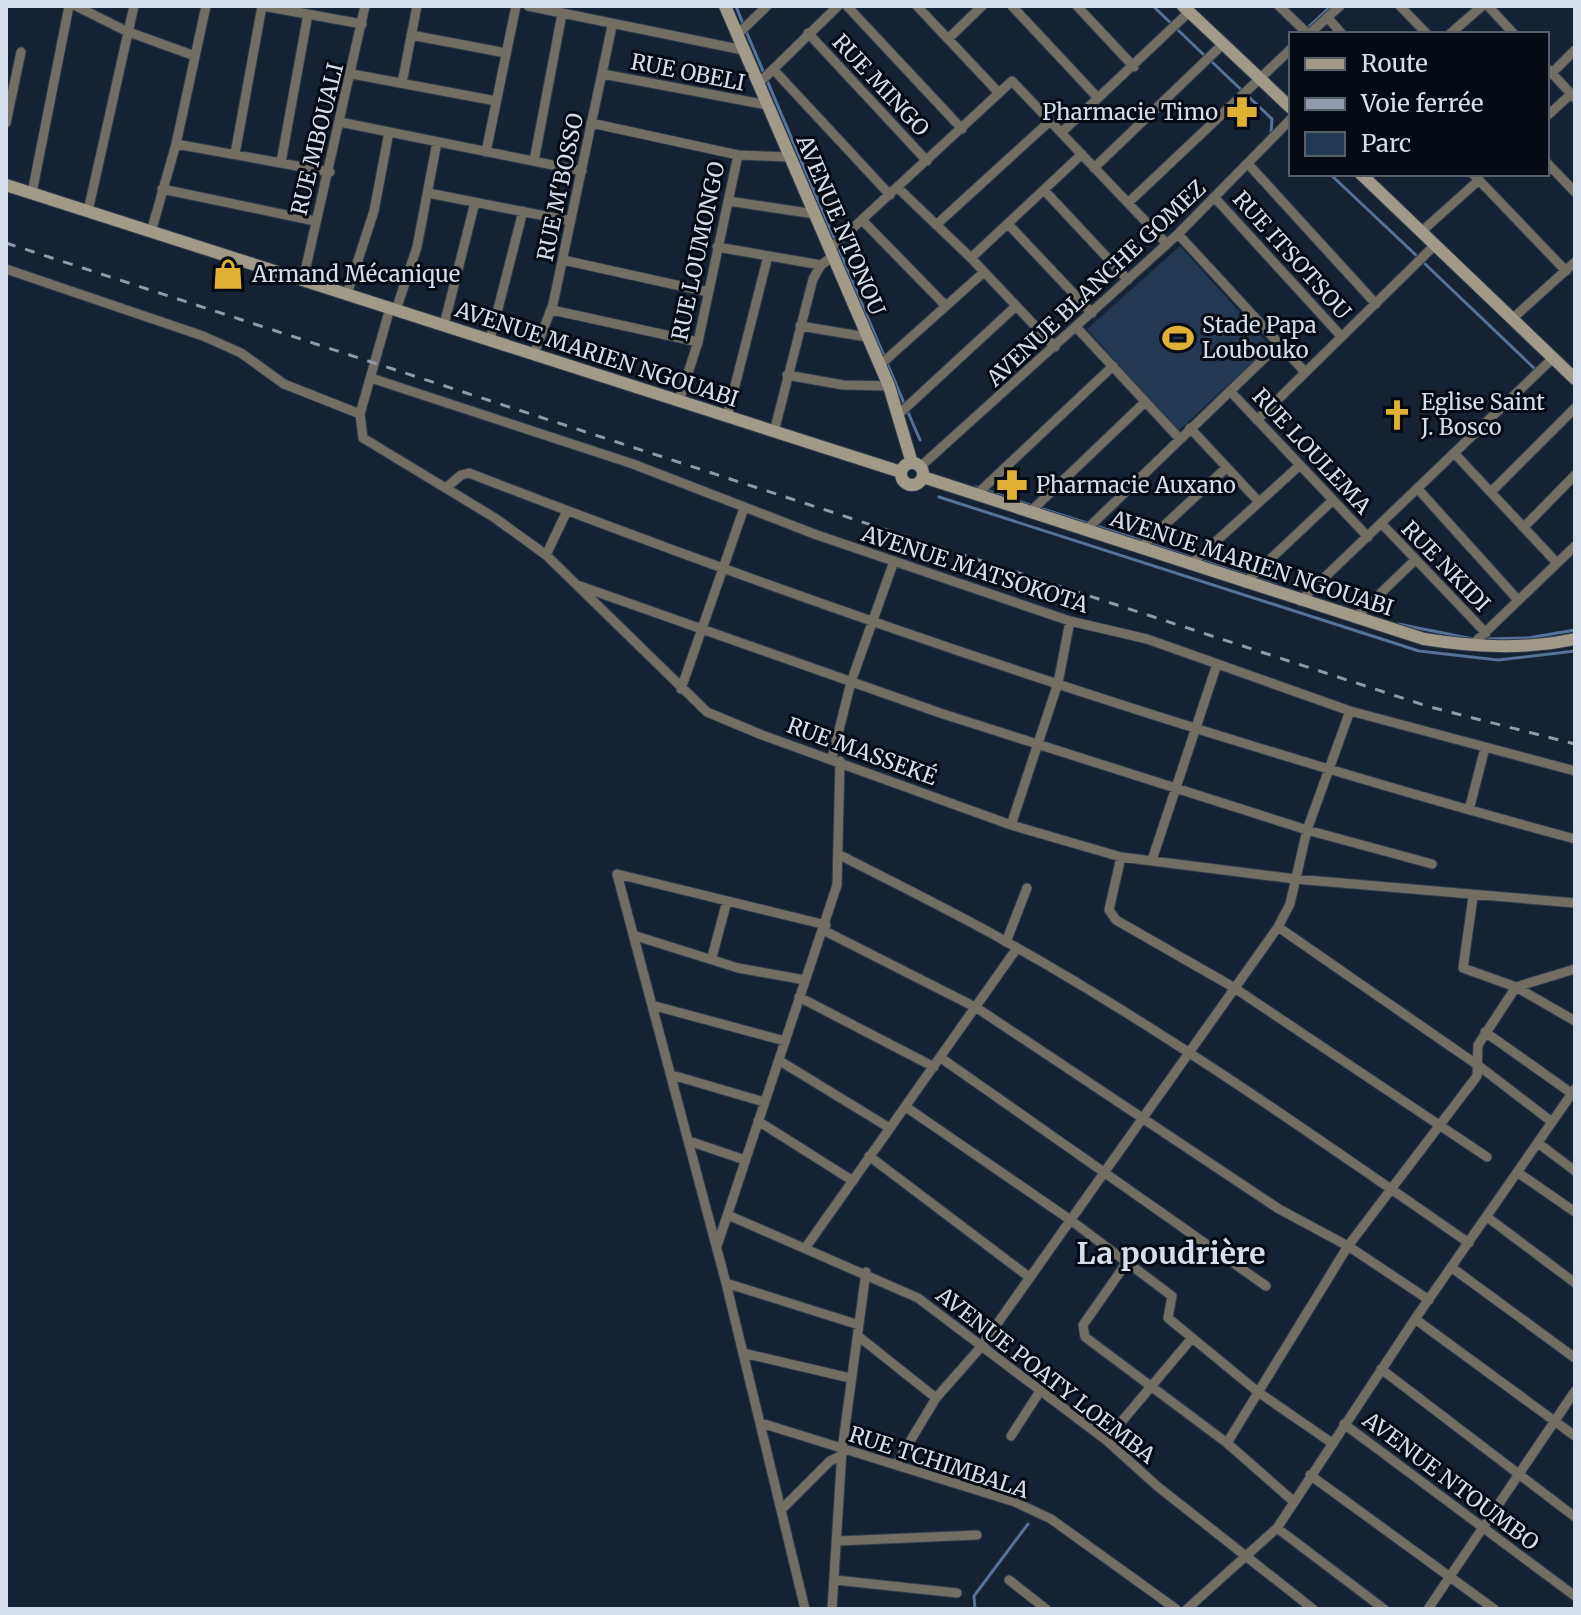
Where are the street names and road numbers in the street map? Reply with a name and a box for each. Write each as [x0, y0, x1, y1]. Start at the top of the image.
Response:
street label: RUE MINGO [827, 28, 936, 142]
street label: RUE OBELI [629, 47, 747, 97]
street label: RUE MBOUALI [285, 60, 349, 218]
street label: RUE M'BOSSO [531, 110, 589, 263]
street label: AVENUE NTONOU [790, 130, 892, 319]
street label: RUE LOUMONGO [665, 159, 731, 343]
street label: AVENUE BLANCHE GOMEZ [980, 174, 1212, 393]
street label: RUE ITSOTSOU [1227, 185, 1357, 325]
street label: AVENUE MARIEN NGOUABI [451, 295, 742, 413]
street label: RUE LOULEMA [1247, 382, 1378, 520]
street label: AVENUE MARIEN NGOUABI [1106, 504, 1397, 622]
street label: RUE NKIDI [1396, 515, 1496, 617]
street label: AVENUE MATSOKOTA [857, 519, 1092, 619]
street label: RUE MASSEKÉ [783, 710, 941, 791]
street label: AVENUE POATY LOEMBA [930, 1280, 1162, 1470]
street label: AVENUE NTOUMBO [1357, 1405, 1545, 1556]
street label: RUE TCHIMBALA [846, 1420, 1033, 1504]

